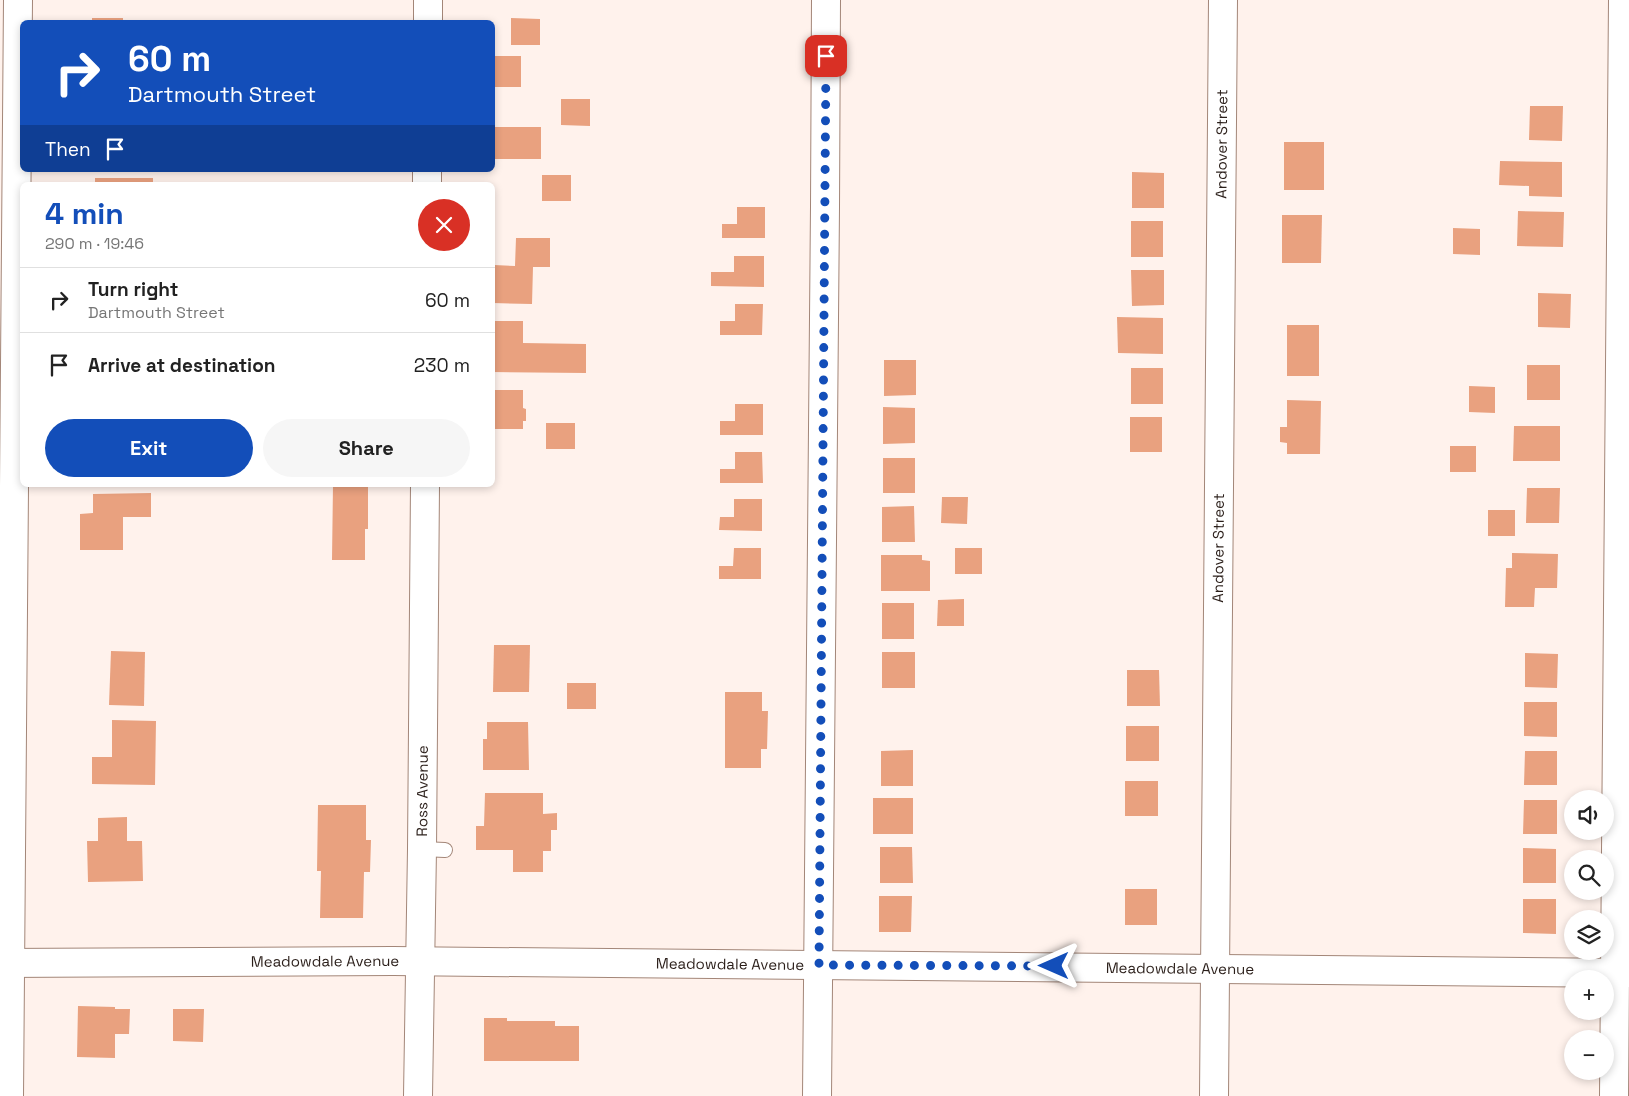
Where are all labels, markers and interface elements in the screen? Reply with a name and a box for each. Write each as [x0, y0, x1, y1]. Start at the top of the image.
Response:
pin [805, 35, 847, 77]
text: 60 m [128, 37, 211, 81]
icon: right [45, 40, 110, 105]
icon: arrive [812, 42, 840, 70]
text: Dartmouth Street [128, 80, 316, 108]
street label: Andover Street [1211, 89, 1231, 199]
icon: arrive [101, 135, 129, 163]
text: Then [45, 137, 91, 162]
text: 4 min [45, 194, 124, 233]
button: close [418, 199, 470, 251]
text: 290 m · 19:46 [45, 233, 144, 254]
text: Turn right [88, 277, 178, 302]
icon: right [45, 286, 73, 314]
text: 60 m [425, 288, 470, 313]
text: Dartmouth Street [88, 302, 225, 323]
icon: arrive [45, 351, 73, 379]
text: Arrive at destination [88, 353, 276, 378]
text: 230 m [414, 353, 470, 378]
button: Exit [45, 419, 253, 477]
button: Share [263, 419, 470, 477]
street label: Andover Street [1208, 493, 1228, 603]
street label: Ross Avenue [412, 745, 432, 837]
map controls [1564, 790, 1614, 1080]
button: sound [1564, 790, 1614, 840]
button: search [1564, 850, 1614, 900]
button: layers [1564, 910, 1614, 960]
position arrow [1027, 939, 1079, 991]
street label: Meadowdale Avenue [251, 951, 399, 971]
street label: Meadowdale Avenue [656, 954, 804, 974]
street label: Meadowdale Avenue [1106, 958, 1254, 978]
button: + [1564, 970, 1614, 1020]
button: − [1564, 1030, 1614, 1080]

